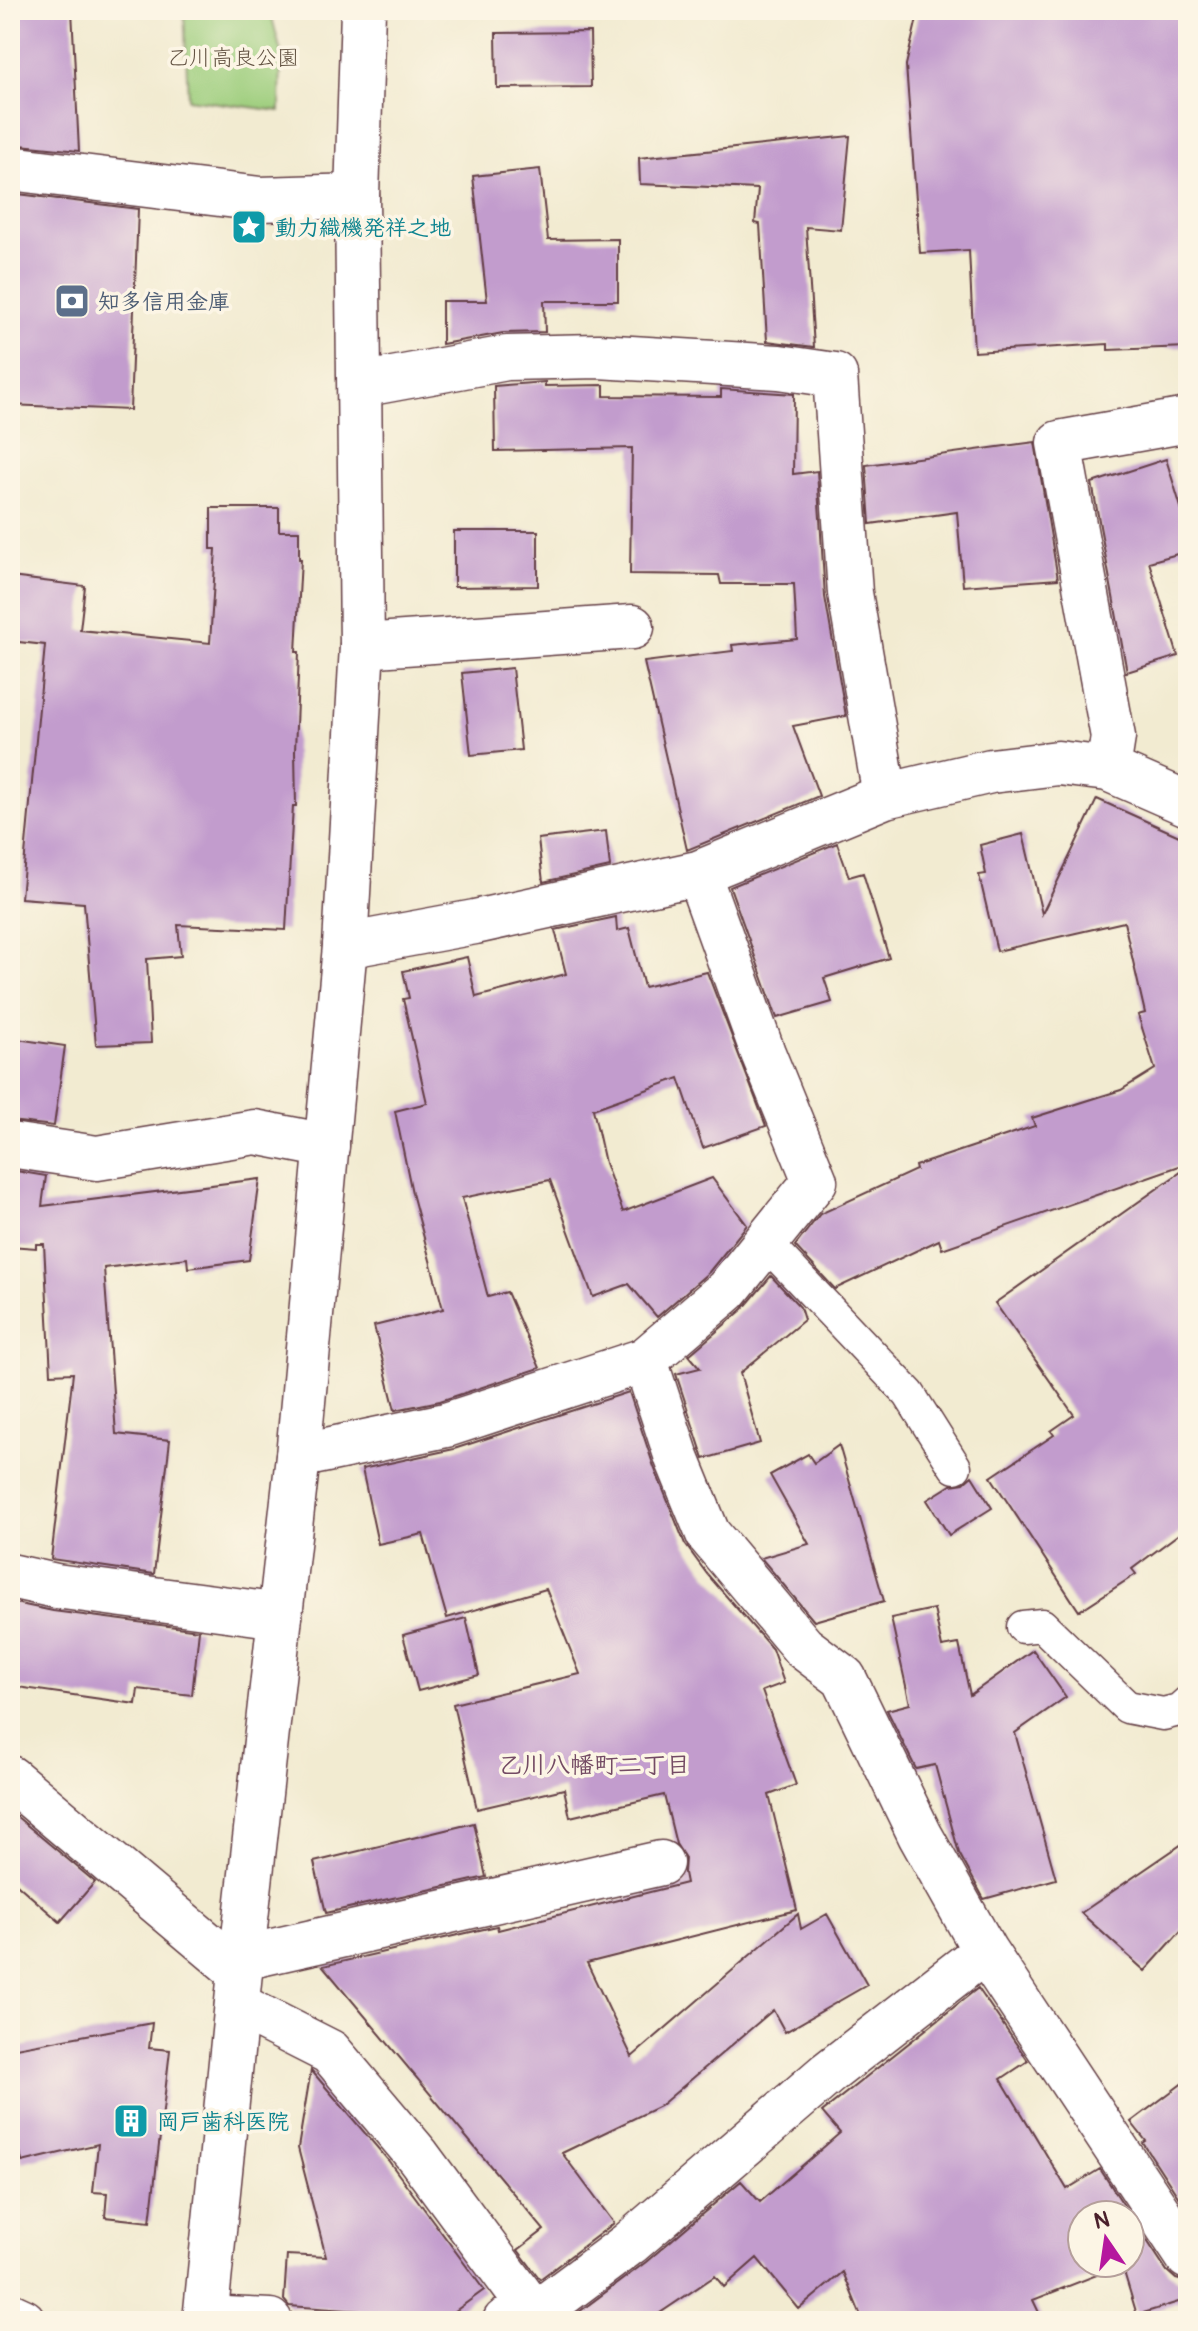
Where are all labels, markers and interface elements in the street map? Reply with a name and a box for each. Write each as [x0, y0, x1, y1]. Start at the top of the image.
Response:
park label: 乙川高良公園 [167, 44, 299, 72]
place icon: 動力織機発祥之地 [230, 208, 268, 246]
place label: 動力織機発祥之地 [275, 214, 451, 242]
bank icon: 知多信用金庫 [53, 282, 91, 320]
place label: 知多信用金庫 [98, 288, 230, 316]
district label: 乙川八幡町二丁目 [498, 1751, 690, 1780]
building icon: 岡戸歯科医院 [112, 2102, 150, 2140]
place label: 岡戸歯科医院 [157, 2108, 289, 2136]
north arrow [1066, 2199, 1146, 2279]
text: N [1091, 2205, 1112, 2236]

